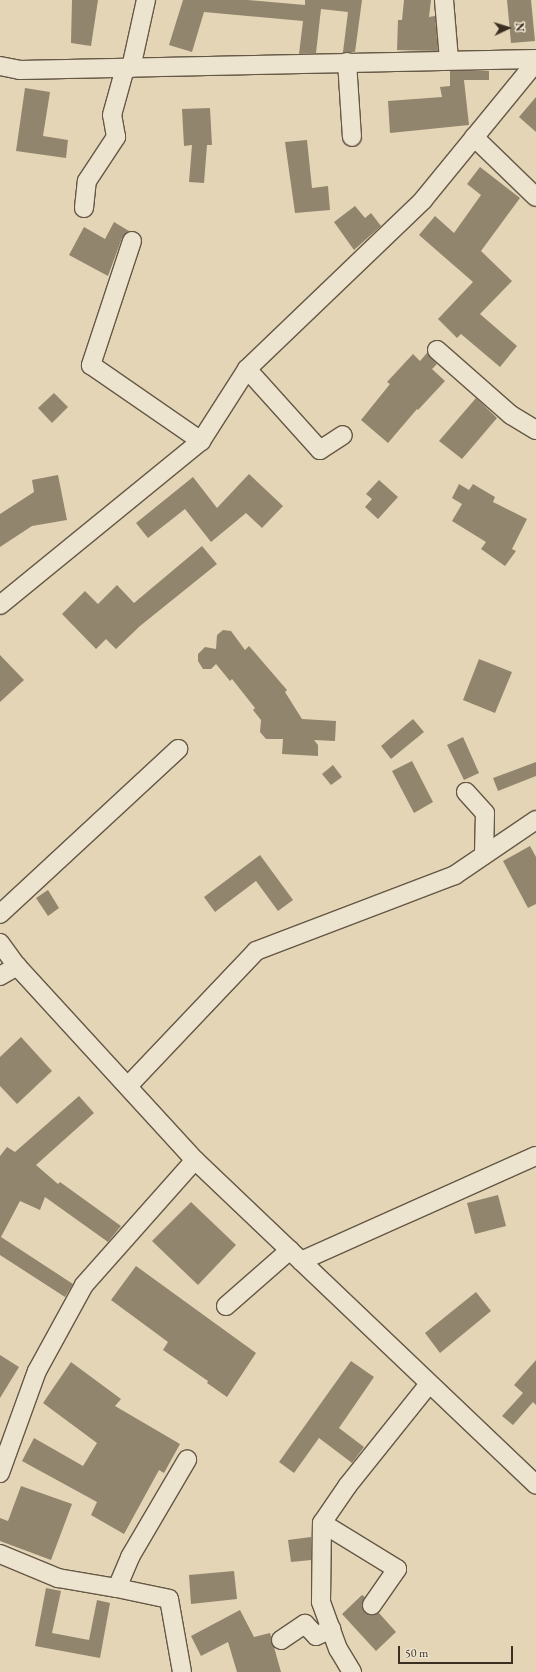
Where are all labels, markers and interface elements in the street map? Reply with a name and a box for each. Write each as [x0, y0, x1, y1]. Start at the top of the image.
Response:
north arrow [488, 8, 528, 48]
text: N [513, 22, 527, 32]
scale bar [400, 1638, 515, 1664]
text: 50 m [405, 1645, 428, 1661]

